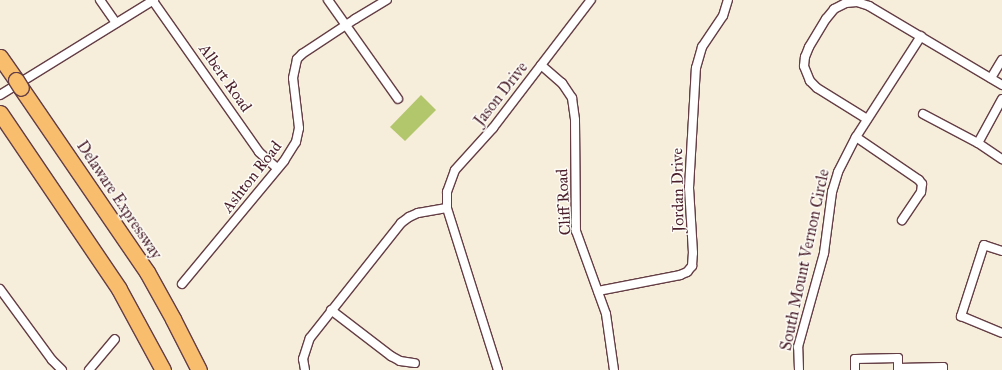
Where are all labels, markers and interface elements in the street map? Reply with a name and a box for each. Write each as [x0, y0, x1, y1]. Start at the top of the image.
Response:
street label: Albert Road [195, 40, 255, 116]
street label: Jason Drive [470, 58, 532, 130]
street label: Delaware Expressway [72, 137, 166, 263]
street label: Ashton Road [218, 137, 286, 217]
street label: Jordan Drive [668, 148, 688, 232]
street label: South Mount Vernon Circle [776, 167, 834, 353]
street label: Cliff Road [553, 168, 575, 236]

